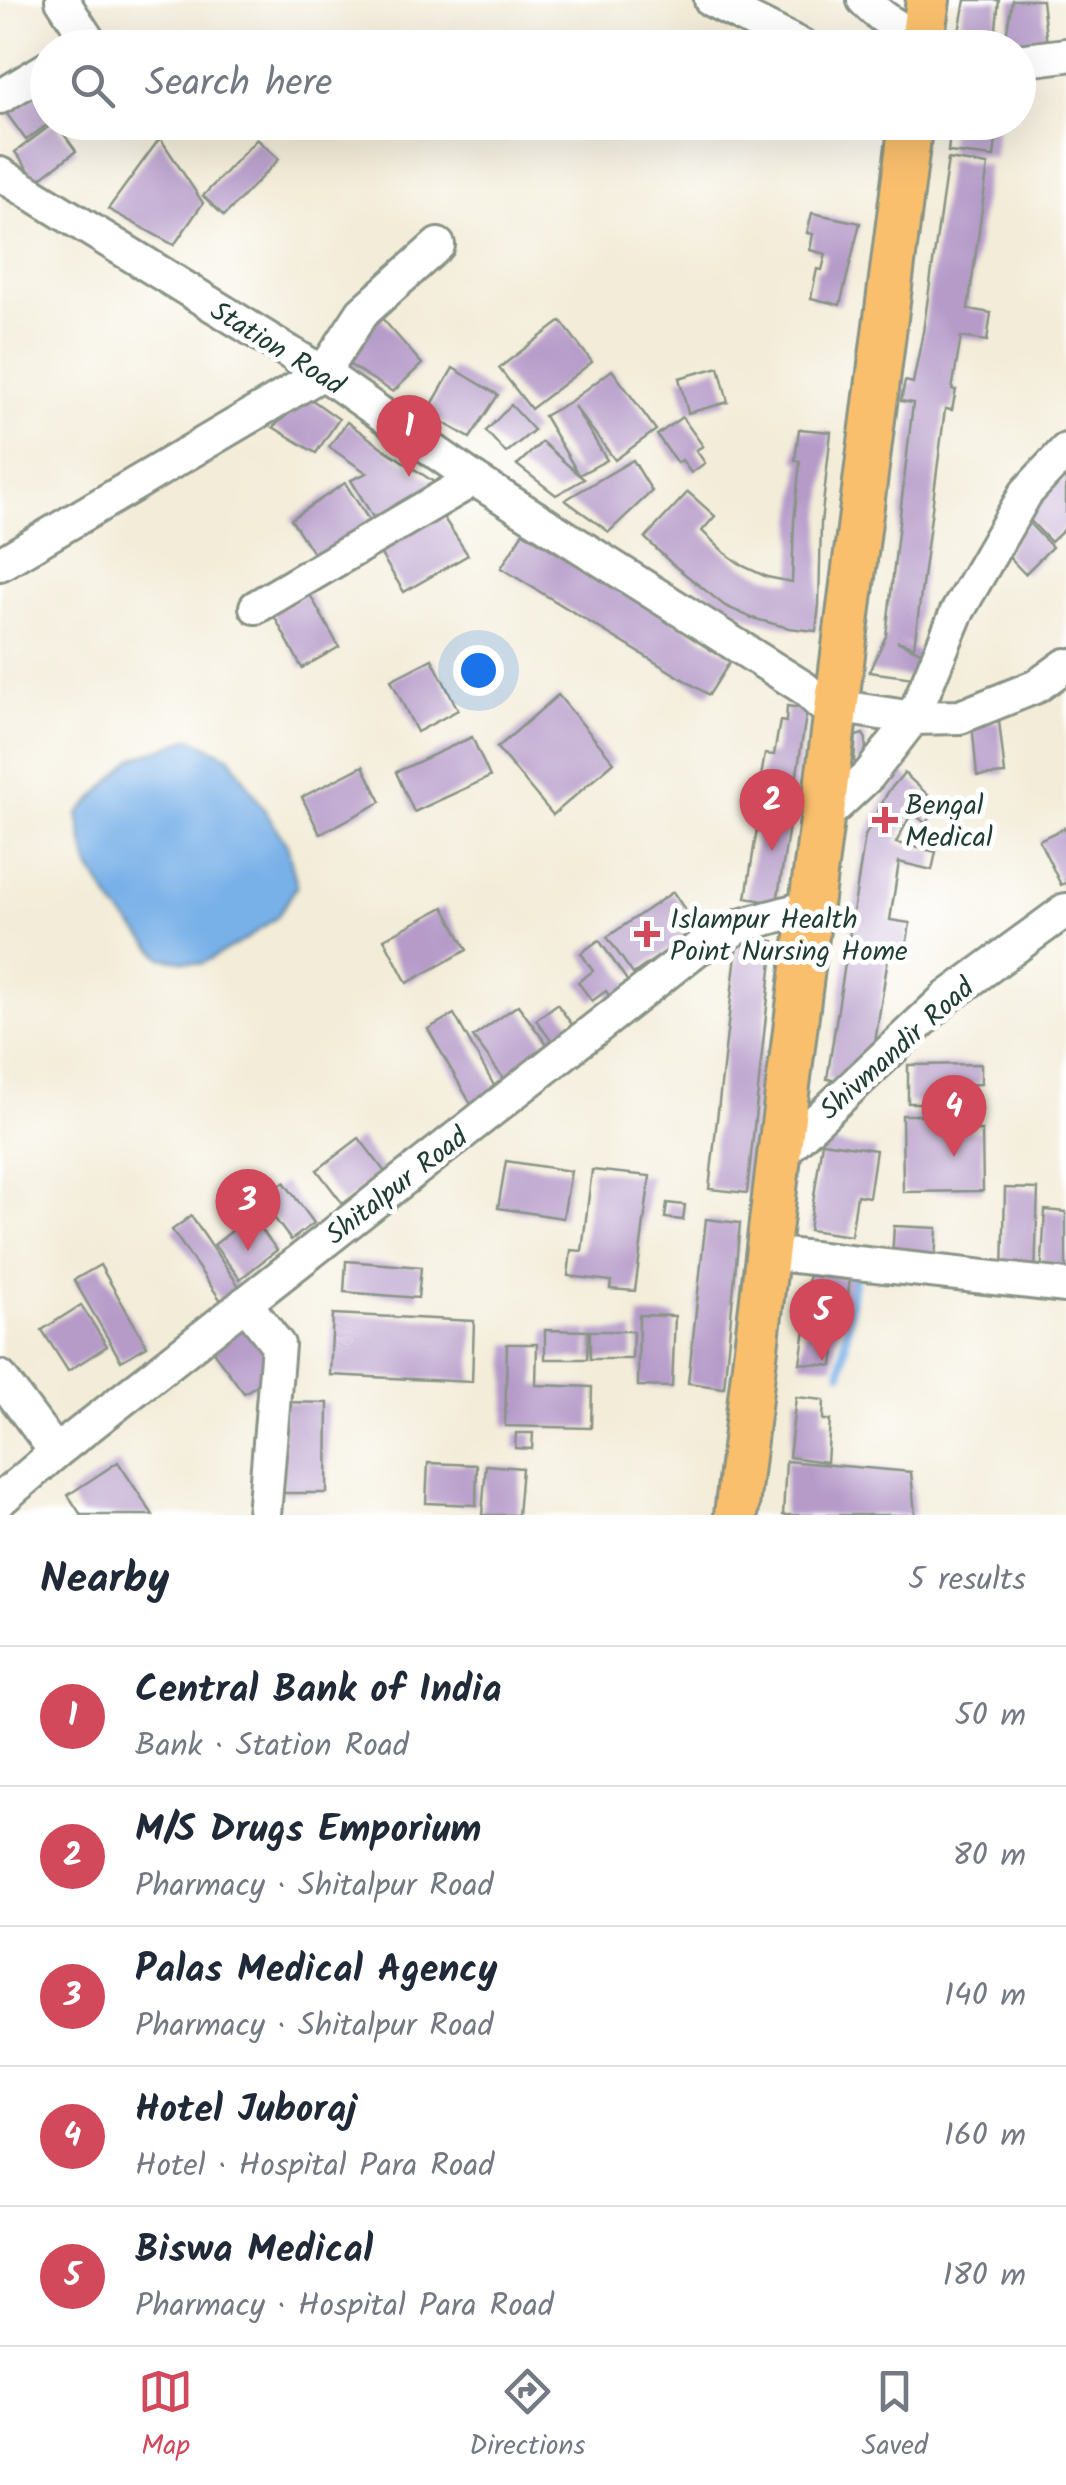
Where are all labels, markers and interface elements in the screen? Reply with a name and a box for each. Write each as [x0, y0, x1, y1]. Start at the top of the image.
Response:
search box [30, 30, 1036, 140]
text: Search here [145, 55, 332, 115]
icon: search [65, 58, 120, 113]
street label: Station Road [201, 290, 354, 409]
pin: 1 [376, 394, 442, 477]
your location [453, 645, 504, 696]
pin: 2 [740, 768, 804, 851]
place label: Bengal Medical [905, 784, 993, 861]
marker: Bengal Medical [874, 809, 896, 831]
place label: Islampur Health Point Nursing Home [670, 898, 908, 975]
marker: Islampur Health Point Nursing Home [634, 921, 660, 947]
street label: Shivmandir Road [810, 967, 986, 1132]
pin: 4 [922, 1074, 986, 1157]
street label: Shitalpur Road [316, 1116, 480, 1257]
pin: 3 [216, 1168, 280, 1251]
pin: 5 [790, 1278, 854, 1361]
text: Nearby [40, 1547, 169, 1614]
text: 5 results [908, 1555, 1026, 1606]
text: Central Bank of India [135, 1661, 502, 1721]
text: 1 [68, 1691, 77, 1742]
text: 50 m [955, 1691, 1026, 1742]
text: Bank · Station Road [135, 1721, 409, 1772]
text: M/S Drugs Emporium [135, 1801, 481, 1861]
text: 2 [63, 1831, 82, 1882]
text: 80 m [952, 1831, 1026, 1882]
text: Pharmacy · Shitalpur Road [135, 1861, 493, 1912]
text: Palas Medical Agency [135, 1941, 498, 2001]
text: 3 [64, 1971, 81, 2022]
text: 140 m [944, 1971, 1026, 2022]
text: Pharmacy · Shitalpur Road [135, 2001, 493, 2052]
text: Hotel Juboraj [135, 2081, 356, 2141]
text: 4 [64, 2111, 81, 2162]
text: 160 m [944, 2111, 1026, 2162]
text: Hotel · Hospital Para Road [135, 2141, 494, 2192]
text: Biswa Medical [135, 2221, 373, 2281]
text: 5 [64, 2251, 81, 2302]
text: 180 m [942, 2251, 1026, 2302]
text: Pharmacy · Hospital Para Road [135, 2281, 554, 2332]
tab: Map [138, 2364, 193, 2469]
tab: Directions [469, 2364, 585, 2469]
tab: Saved [862, 2364, 928, 2469]

